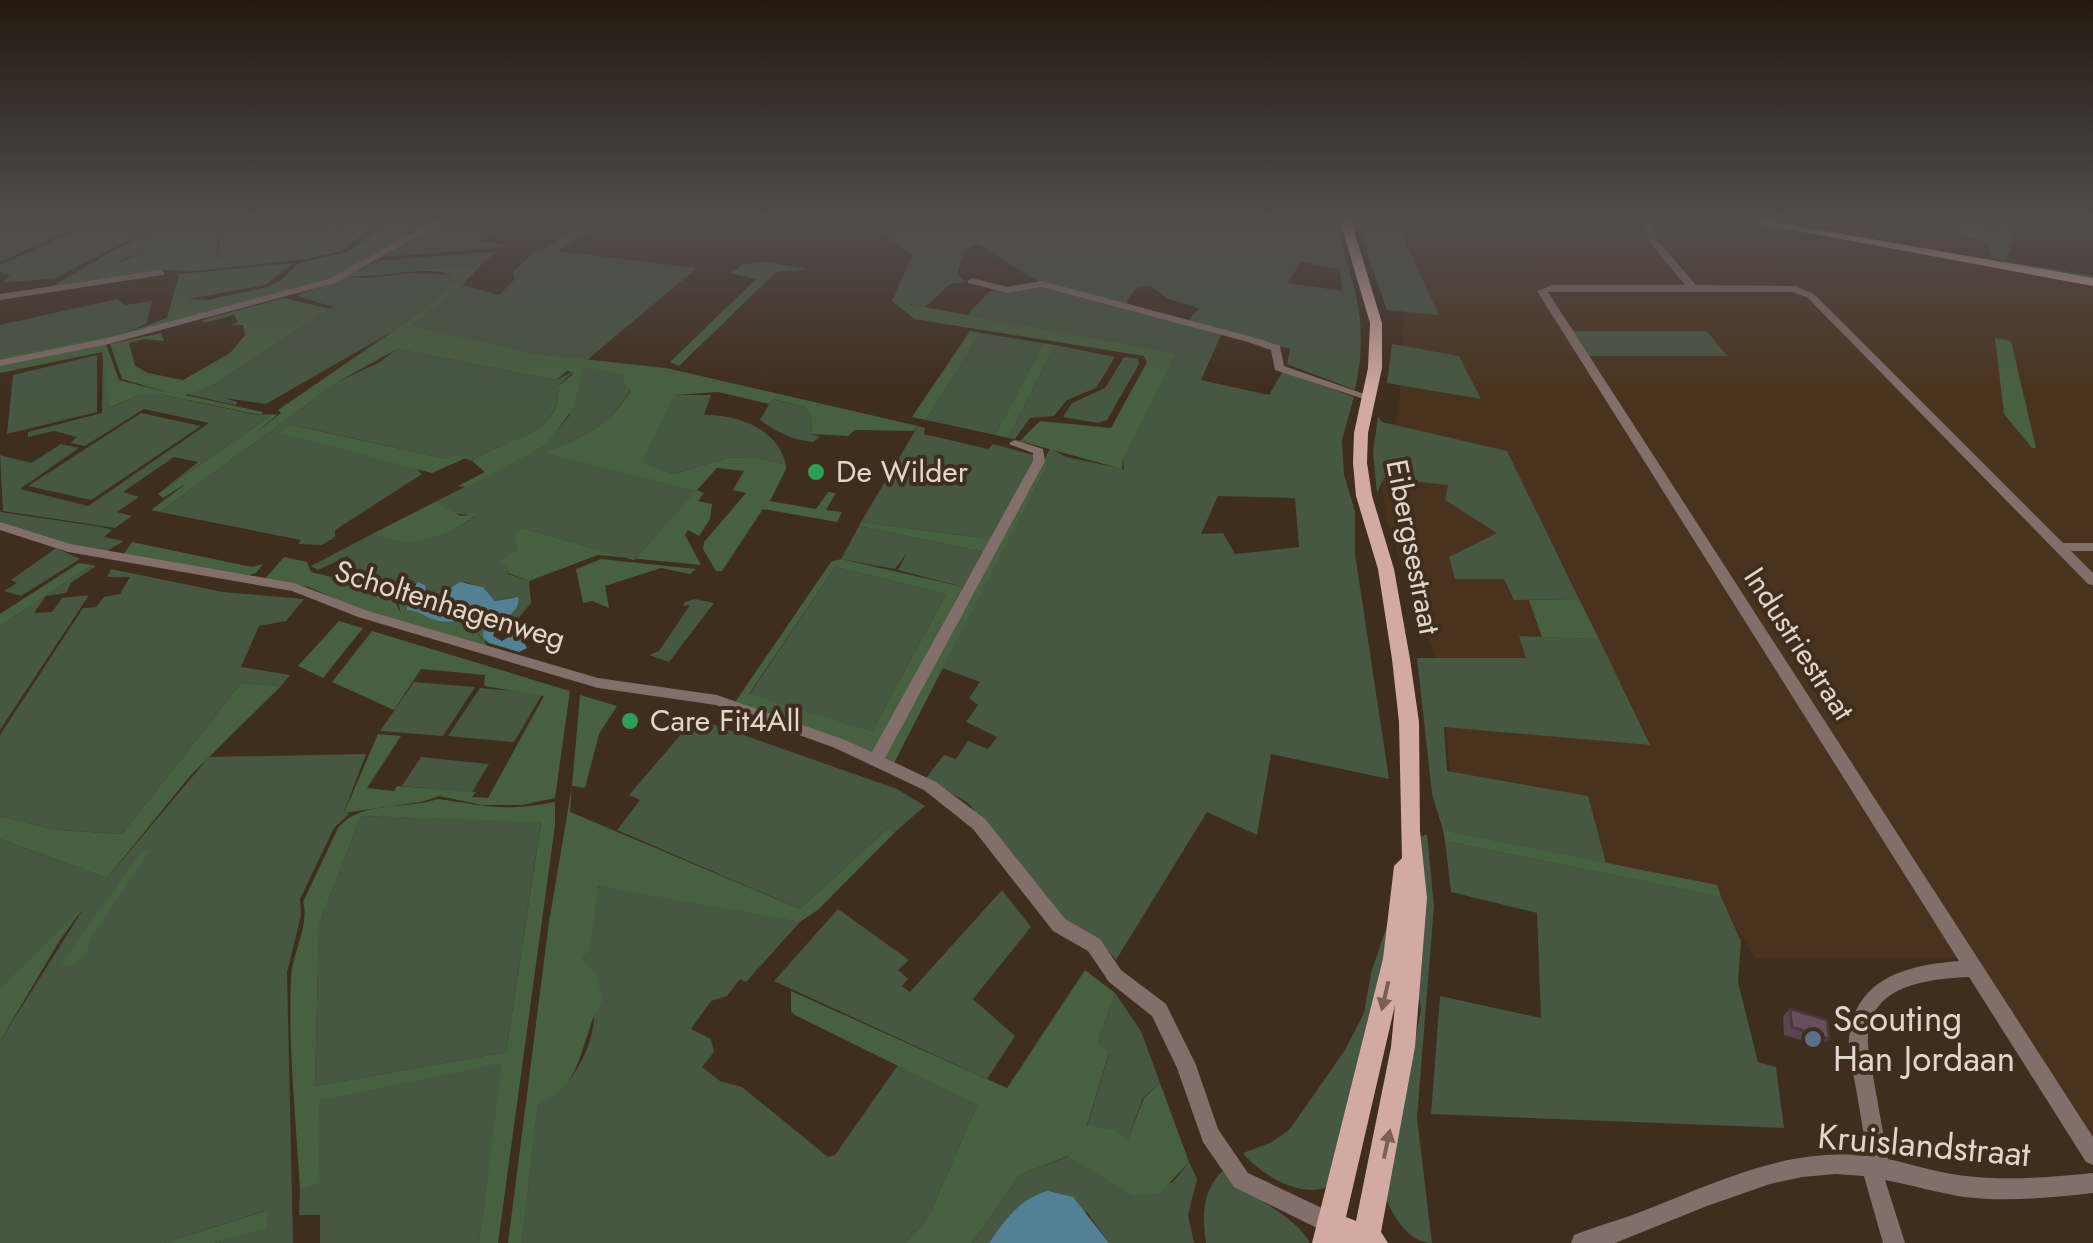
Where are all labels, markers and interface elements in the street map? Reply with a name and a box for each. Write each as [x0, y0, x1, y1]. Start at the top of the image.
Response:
place label: De Wilder [836, 450, 969, 493]
street label: Eibergsestraat [1376, 456, 1452, 639]
marker: De Wilder [805, 461, 827, 483]
street label: Scholtenhagenweg [330, 549, 571, 660]
street label: Industriestraat [1734, 559, 1865, 729]
place label: Care Fit4All [650, 699, 800, 742]
marker: Care Fit4All [619, 710, 641, 732]
one-way arrow [1377, 981, 1392, 1012]
place label: Scouting Han Jordaan [1833, 994, 2015, 1084]
marker: Scouting Han Jordaan [1802, 1028, 1824, 1050]
street label: Kruislandstraat [1816, 1111, 2033, 1179]
one-way arrow [1380, 1128, 1395, 1159]

